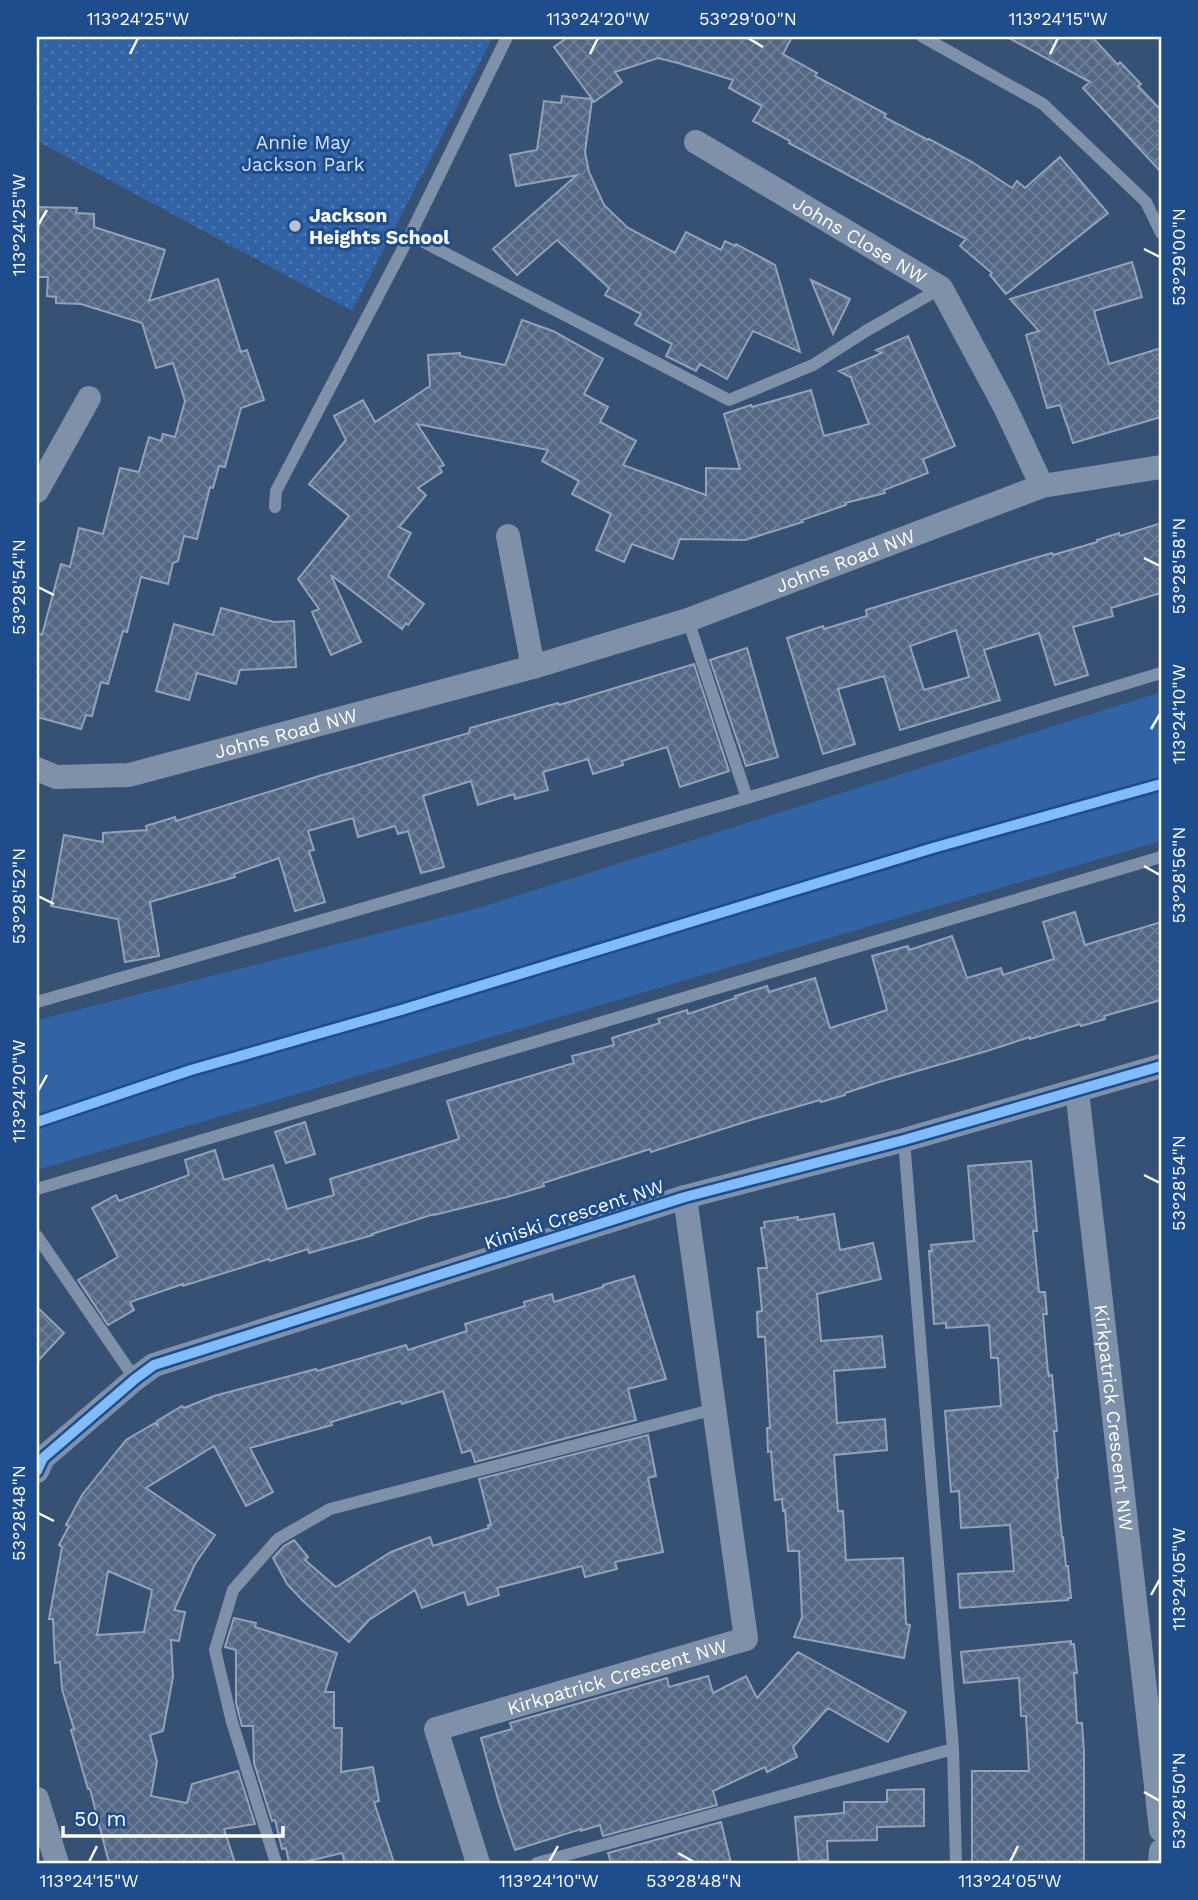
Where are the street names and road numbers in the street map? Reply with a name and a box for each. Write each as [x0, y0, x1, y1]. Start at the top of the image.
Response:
street label: Johns Close NW [789, 191, 931, 289]
street label: Johns Road NW [773, 524, 918, 598]
street label: Johns Road NW [212, 703, 360, 764]
street label: Kiniski Crescent NW [481, 1174, 667, 1254]
street label: Kirkpatrick Crescent NW [1089, 1303, 1138, 1533]
street label: Kirkpatrick Crescent NW [505, 1634, 730, 1720]

